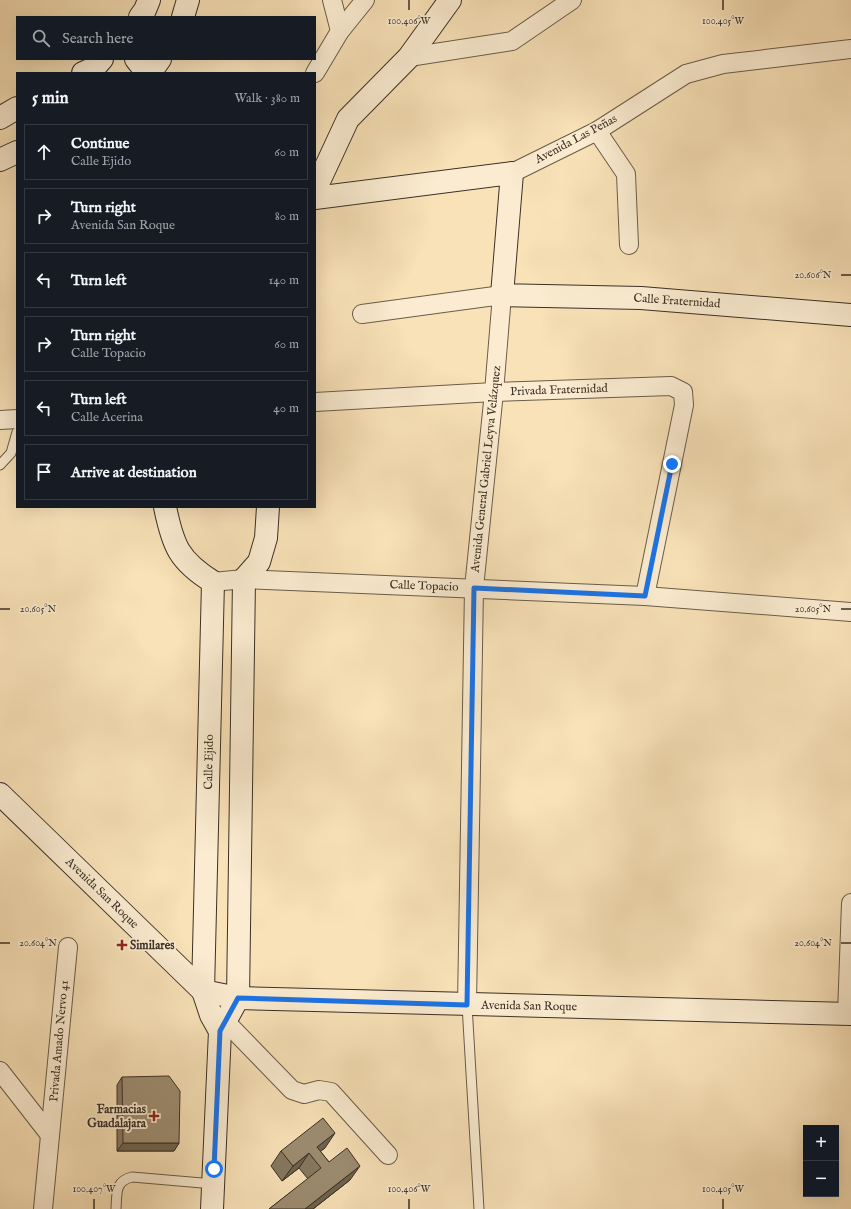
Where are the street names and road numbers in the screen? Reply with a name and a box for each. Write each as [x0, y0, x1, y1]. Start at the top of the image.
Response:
street label: Avenida Las Peñas [531, 111, 620, 167]
street label: Calle Fraternidad [633, 290, 722, 312]
street label: Avenida General Gabriel Leyva Velázquez [468, 364, 505, 574]
street label: Privada Fraternidad [510, 381, 609, 399]
street label: Calle Topacio [389, 577, 459, 596]
street label: Calle Ejido [201, 734, 217, 790]
street label: Avenida San Roque [61, 854, 142, 933]
street label: Privada Amado Nervo 41 [46, 980, 72, 1102]
street label: Avenida San Roque [480, 998, 578, 1015]

